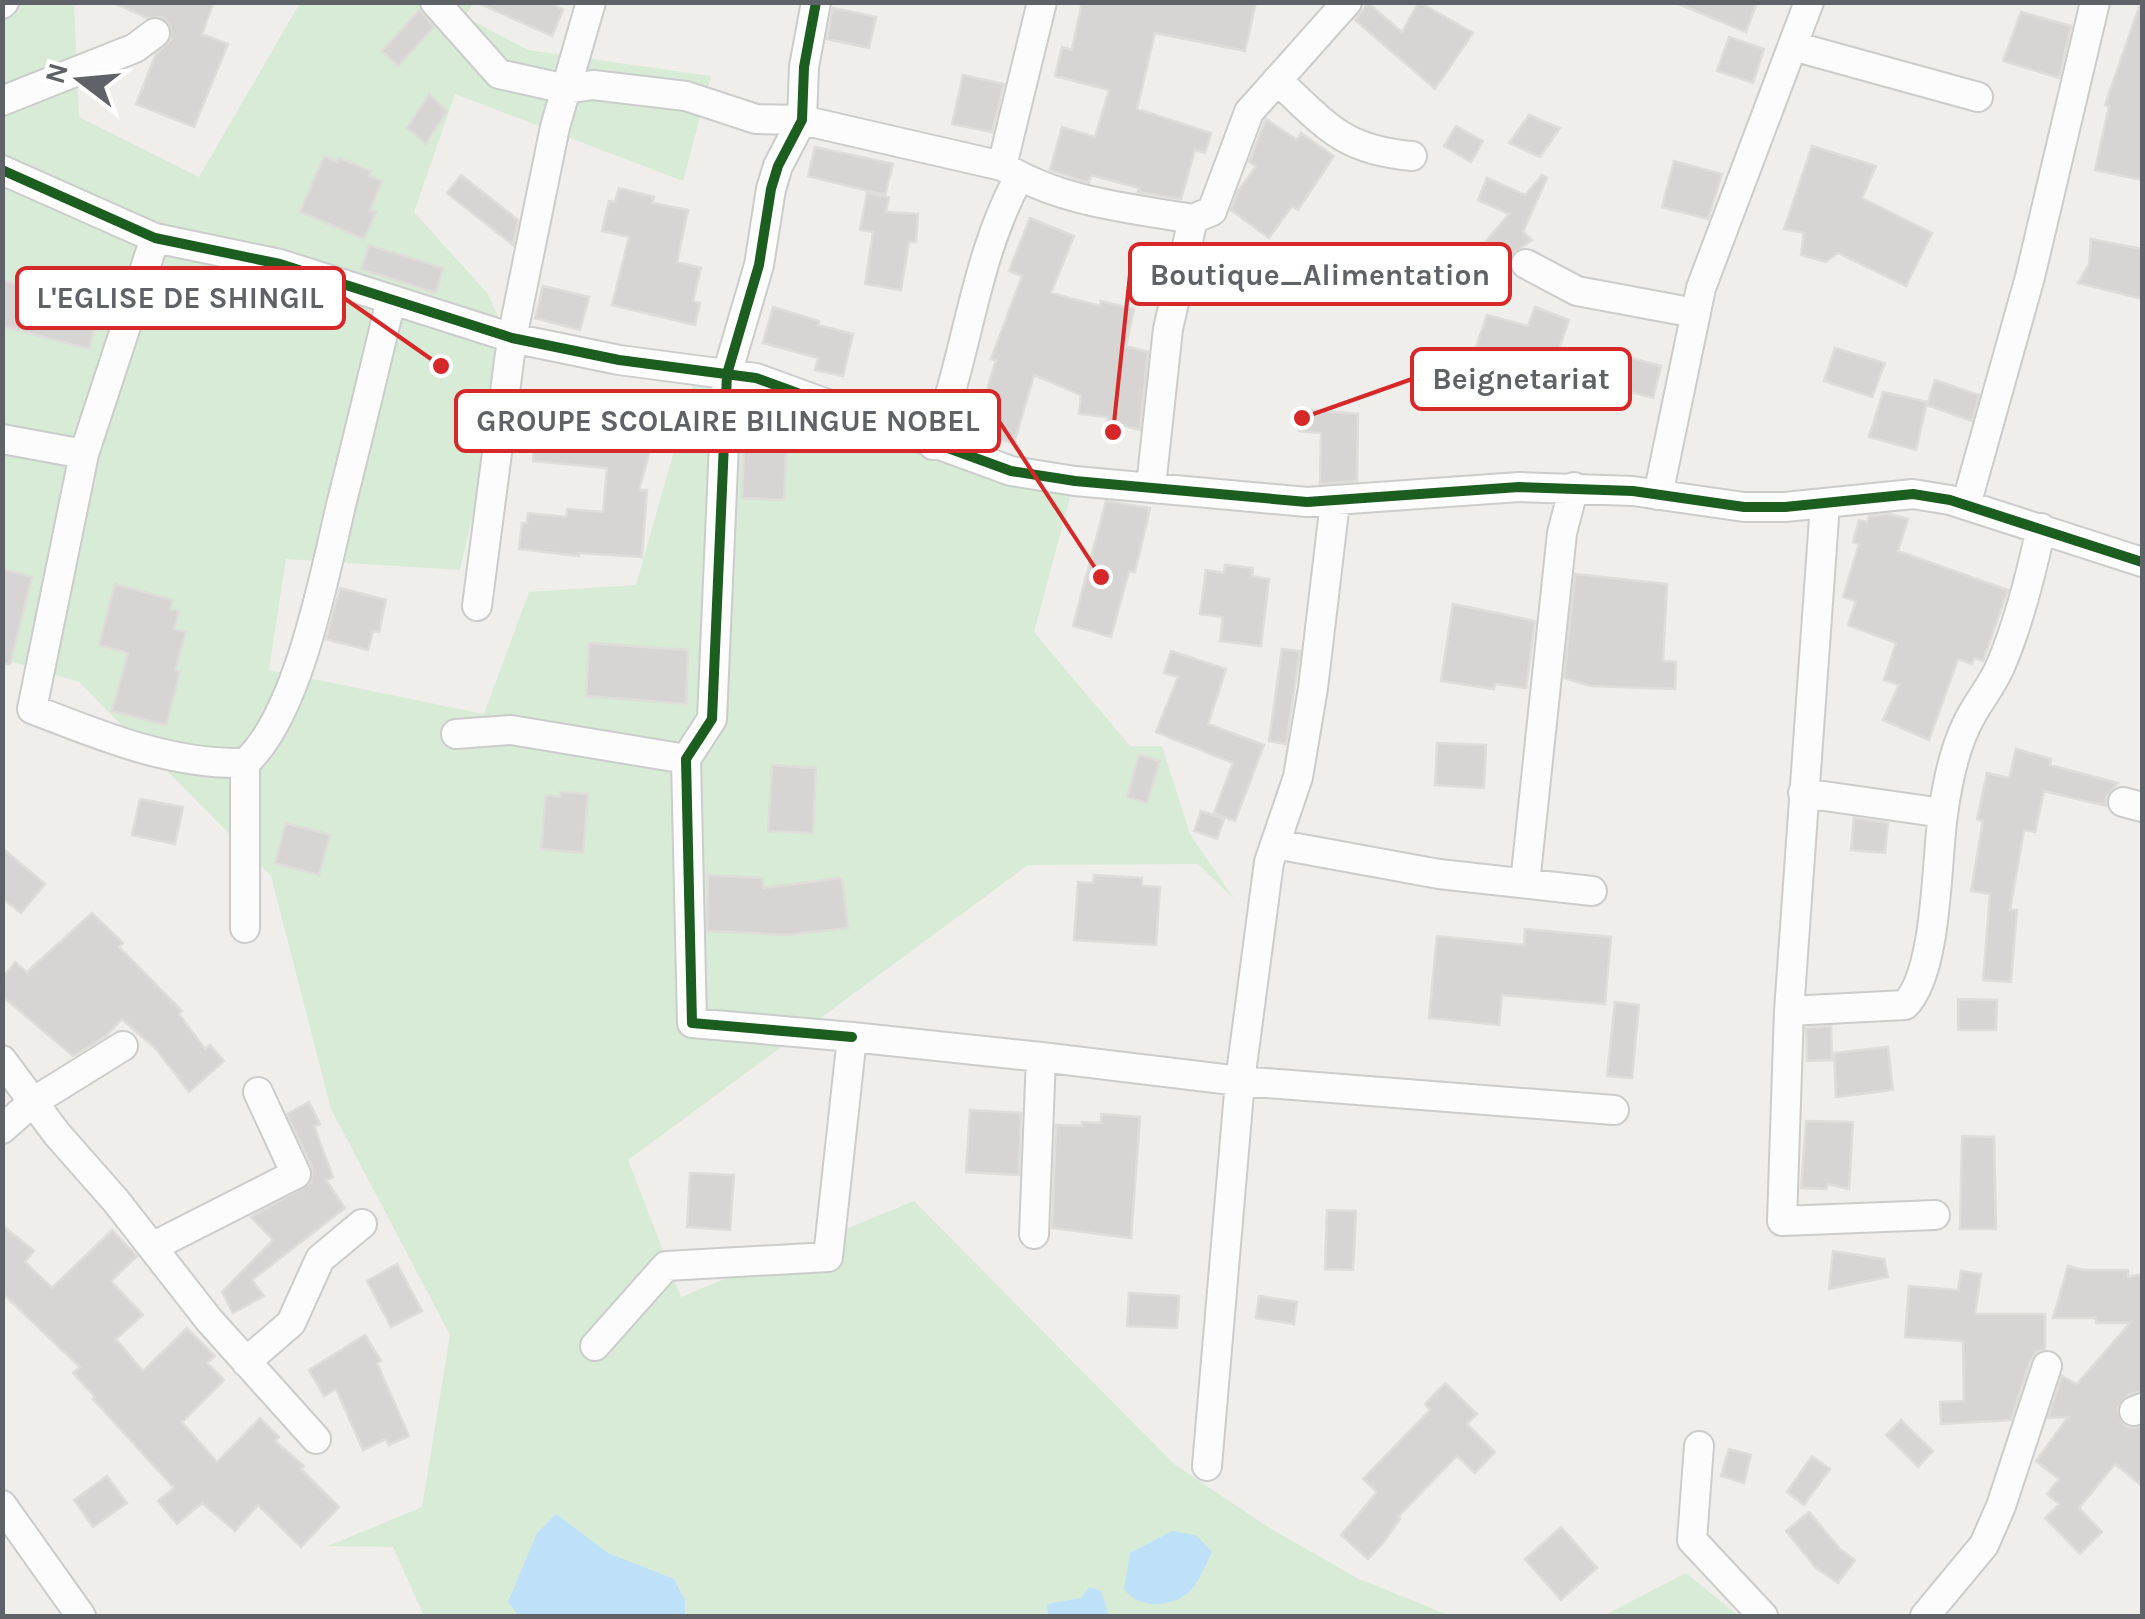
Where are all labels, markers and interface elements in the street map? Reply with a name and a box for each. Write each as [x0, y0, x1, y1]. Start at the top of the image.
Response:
north arrow [30, 30, 130, 130]
text: N [38, 59, 75, 87]
callout: Boutique_Alimentation [1130, 244, 1510, 304]
text: Boutique_Alimentation [1150, 257, 1490, 293]
callout: L'EGLISE DE SHINGIL [17, 268, 344, 328]
text: L'EGLISE DE SHINGIL [36, 280, 324, 316]
callout: Beignetariat [1412, 349, 1630, 409]
text: Beignetariat [1432, 361, 1610, 397]
callout: GROUPE SCOLAIRE BILINGUE NOBEL [456, 391, 999, 451]
text: GROUPE SCOLAIRE BILINGUE NOBEL [476, 403, 980, 439]

